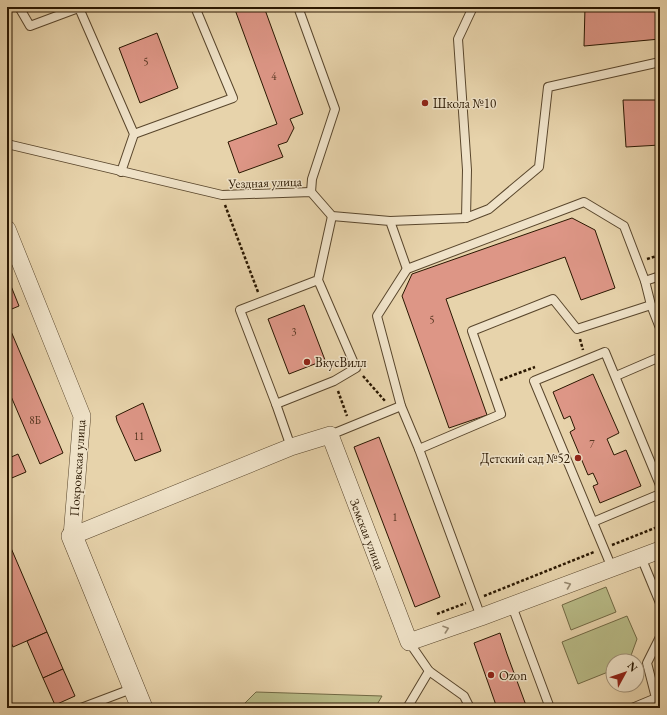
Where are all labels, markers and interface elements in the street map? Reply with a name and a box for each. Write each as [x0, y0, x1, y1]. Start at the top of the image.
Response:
house number: 5 [143, 54, 149, 68]
house number: 4 [271, 69, 277, 83]
place label: Школа №10 [433, 95, 496, 112]
marker: Школа №10 [420, 98, 430, 108]
street label: Уездная улица [227, 173, 303, 192]
house number: 5 [429, 312, 435, 326]
house number: 3 [291, 325, 297, 339]
place label: ВкусВилл [315, 354, 367, 371]
marker: ВкусВилл [302, 357, 312, 367]
house number: 8Б [29, 413, 41, 427]
street label: Покровская улица [66, 418, 89, 517]
house number: 11 [134, 429, 144, 443]
house number: 7 [589, 437, 595, 451]
place label: Детский сад №52 [480, 450, 571, 467]
marker: Детский сад №52 [573, 453, 583, 463]
street label: Земская улица [346, 496, 389, 573]
house number: 1 [392, 510, 398, 524]
one-way arrow [564, 581, 571, 589]
one-way arrow [442, 626, 449, 634]
north arrow [605, 653, 645, 693]
text: N [624, 659, 641, 675]
place label: Ozon [499, 667, 527, 684]
marker: Ozon [486, 670, 496, 680]

